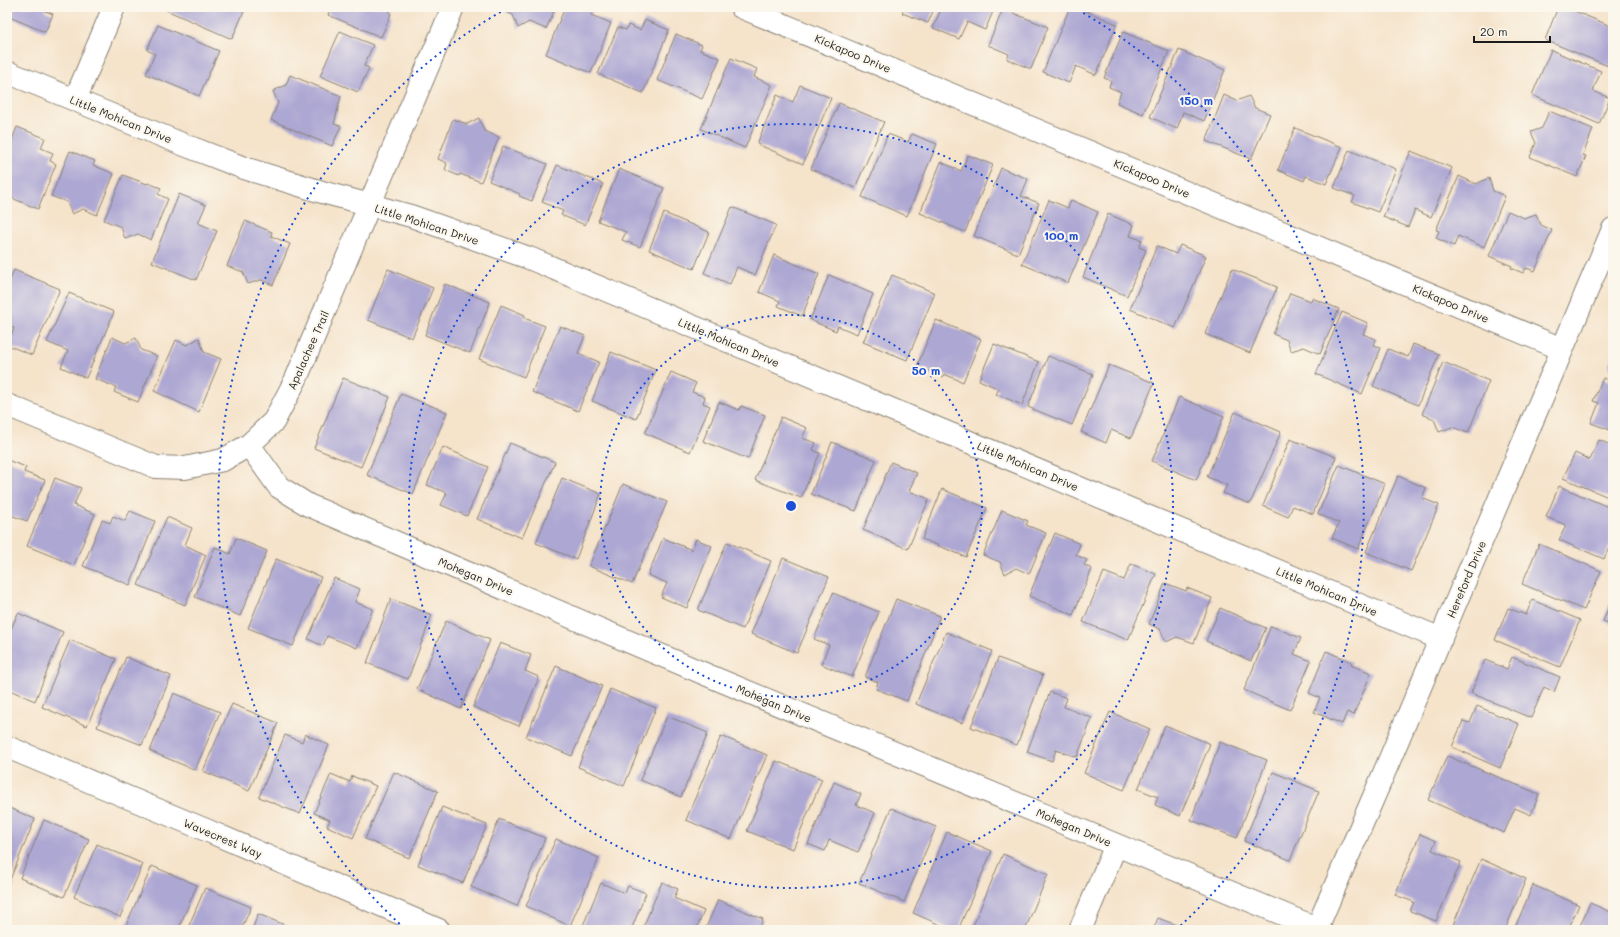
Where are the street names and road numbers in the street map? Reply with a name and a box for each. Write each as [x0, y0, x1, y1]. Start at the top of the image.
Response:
street label: Kickapoo Drive [812, 30, 894, 76]
street label: Little Mohican Drive [68, 92, 174, 146]
street label: Kickapoo Drive [1111, 155, 1193, 201]
street label: Little Mohican Drive [373, 200, 481, 248]
street label: Kickapoo Drive [1410, 280, 1492, 326]
street label: Apalachee Trail [284, 308, 332, 392]
street label: Little Mohican Drive [676, 314, 782, 370]
street label: Little Mohican Drive [975, 438, 1081, 494]
street label: Hereford Drive [1443, 538, 1489, 620]
street label: Mohegan Drive [436, 553, 516, 599]
street label: Little Mohican Drive [1274, 563, 1380, 619]
street label: Mohegan Drive [734, 680, 814, 726]
street label: Mohegan Drive [1034, 804, 1114, 850]
street label: Wavecrest Way [181, 815, 265, 861]

